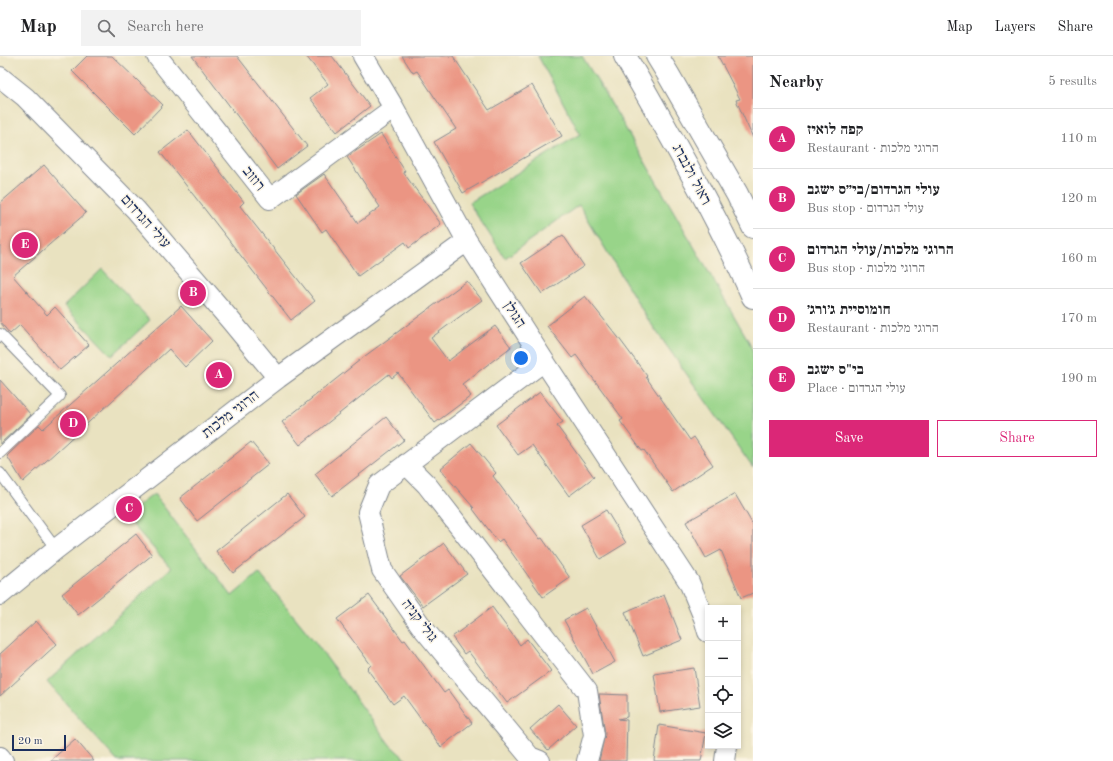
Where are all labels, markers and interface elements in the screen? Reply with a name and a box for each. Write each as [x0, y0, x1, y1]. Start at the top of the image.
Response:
search box [81, 10, 361, 46]
icon: search [95, 17, 117, 39]
text: Map [20, 18, 57, 37]
text: Search here [127, 20, 204, 35]
text: Map [947, 20, 973, 34]
text: Layers [995, 20, 1036, 34]
text: Share [1058, 20, 1093, 34]
text: Nearby [769, 74, 824, 91]
text: 5 results [1048, 75, 1097, 88]
text: קפה לואיז [807, 123, 863, 138]
text: A [777, 132, 787, 145]
text: 110 m [1060, 132, 1097, 145]
street label: ראול ולנברג [669, 142, 714, 208]
text: Restaurant · הרוגי מלכות [807, 142, 939, 155]
street label: רוזוב [239, 164, 267, 194]
text: עולי הגרדום/בי״ס ישגב [807, 183, 940, 198]
street label: עולי הגרדום [117, 192, 173, 252]
text: B [777, 192, 787, 205]
text: 120 m [1060, 192, 1097, 205]
text: Bus stop · עולי הגרדום [807, 202, 924, 215]
pin: E [12, 230, 38, 260]
text: הרוגי מלכות/עולי הגרדום [807, 243, 954, 258]
text: C [778, 252, 786, 265]
text: 160 m [1060, 252, 1097, 265]
text: Bus stop · הרוגי מלכות [807, 262, 925, 275]
pin: B [180, 278, 206, 308]
street label: הגולן [500, 299, 529, 331]
text: חומוסיית ג׳ורג׳ [807, 303, 891, 318]
text: D [777, 312, 787, 325]
text: 170 m [1060, 312, 1097, 325]
text: Restaurant · הרוגי מלכות [807, 322, 939, 335]
your location [511, 348, 531, 368]
pin: A [206, 360, 232, 390]
text: בי"ס ישגב [807, 363, 864, 378]
text: E [778, 372, 786, 385]
text: 190 m [1060, 372, 1097, 385]
text: Place · עולי הגרדום [807, 382, 905, 395]
street label: הרוגי מלכות [199, 387, 262, 442]
pin: D [60, 409, 86, 439]
button: Save [769, 420, 929, 457]
button: Share [937, 420, 1097, 457]
pin: C [116, 494, 142, 524]
street label: גולי קניה [398, 596, 441, 645]
map controls [705, 605, 741, 749]
button: + [705, 605, 741, 641]
button: − [705, 641, 741, 677]
button: locate [705, 677, 741, 713]
button: layers [705, 713, 741, 749]
scale bar [12, 733, 66, 752]
text: 20 m [18, 736, 43, 747]

